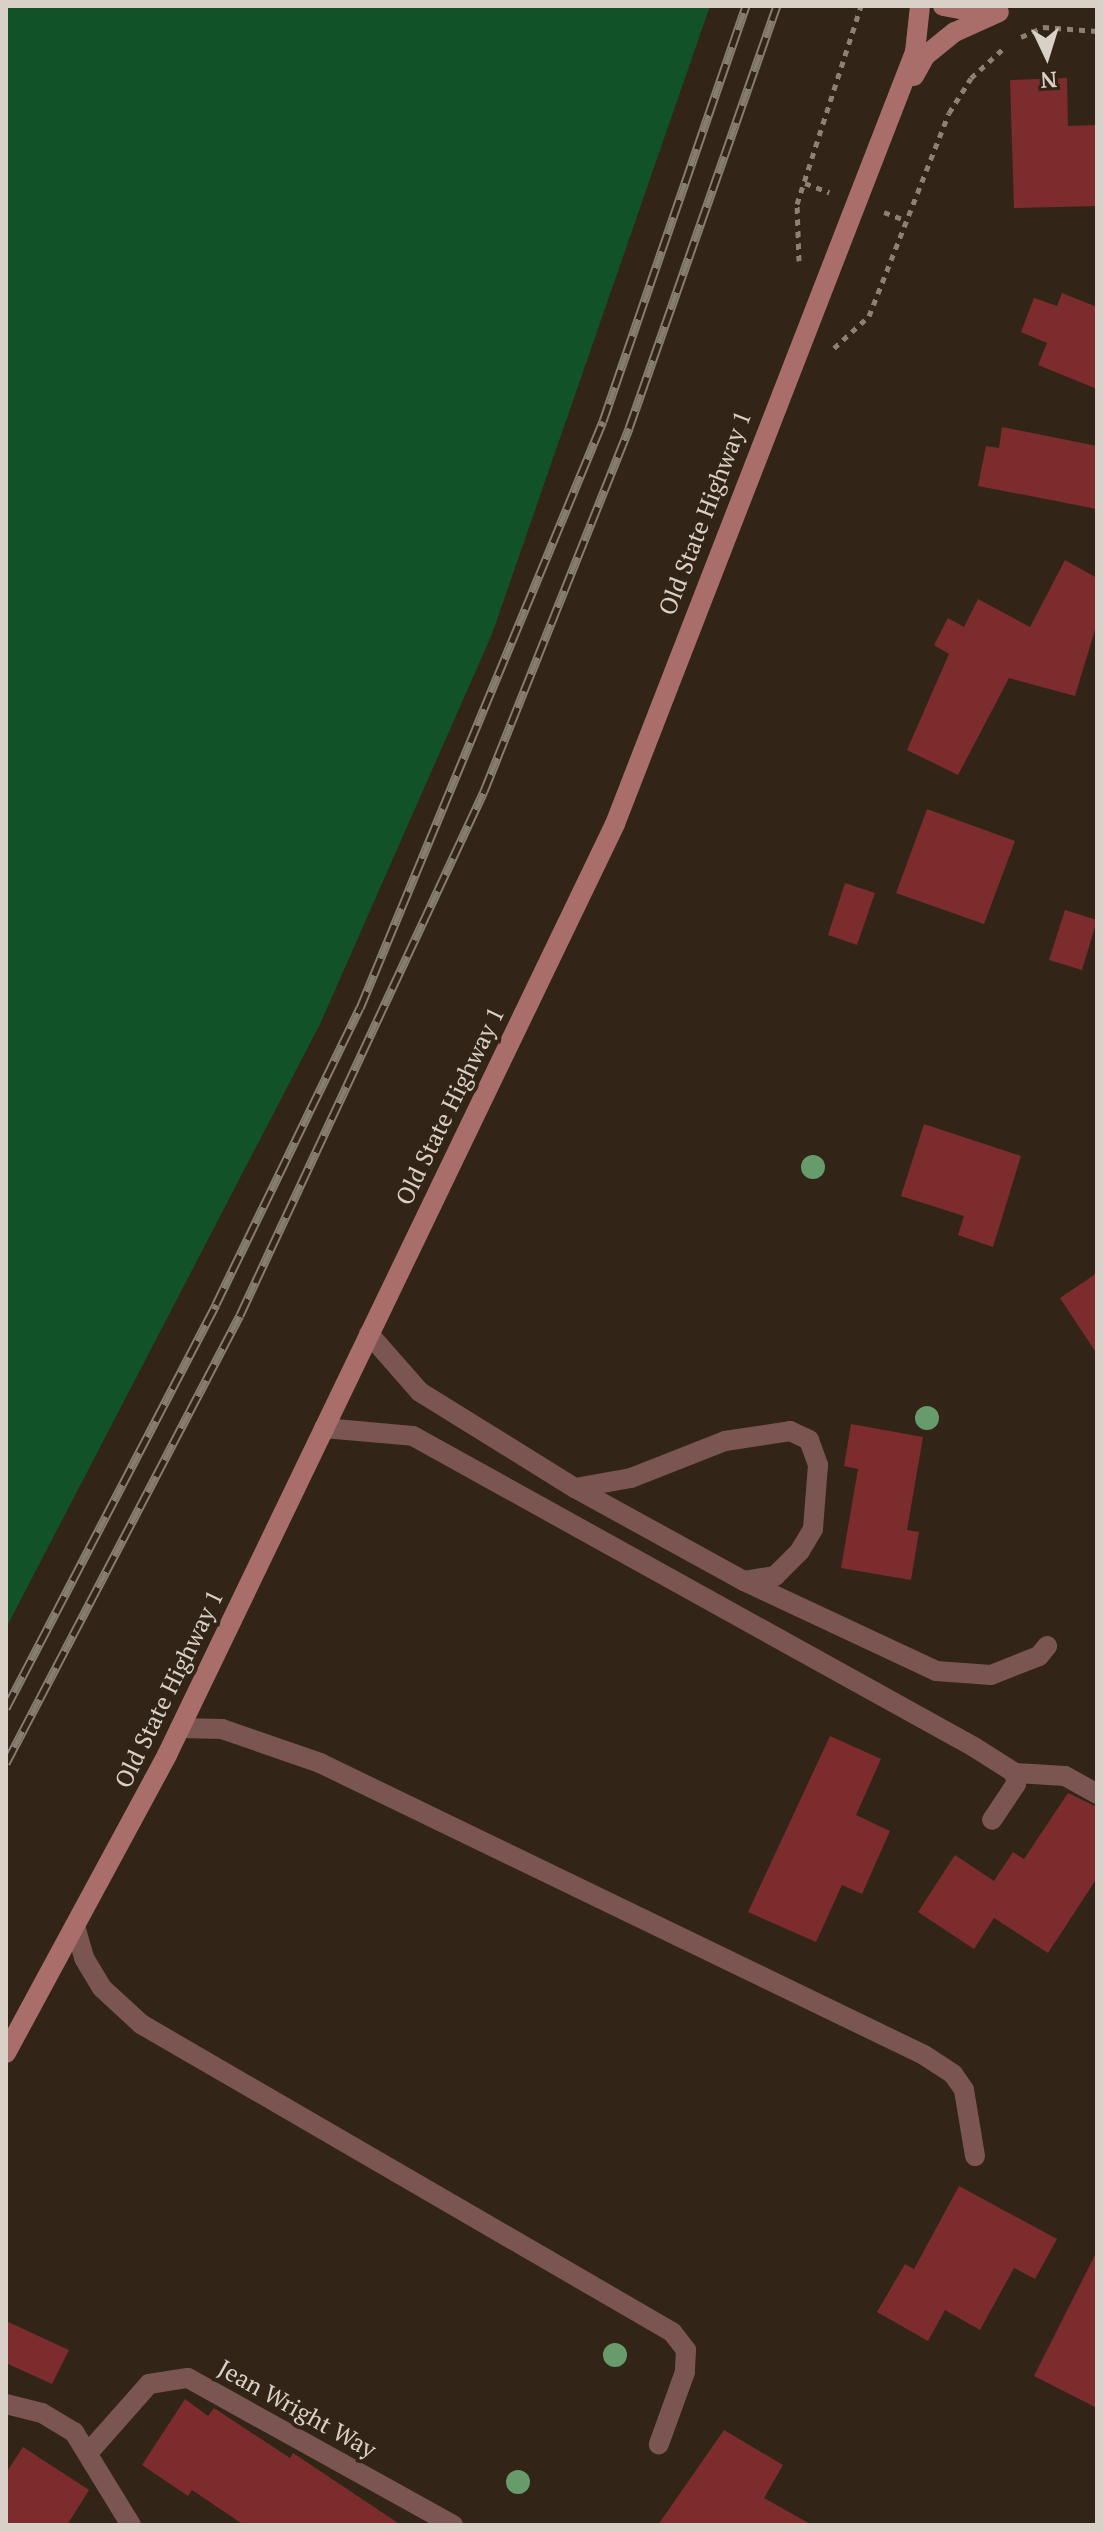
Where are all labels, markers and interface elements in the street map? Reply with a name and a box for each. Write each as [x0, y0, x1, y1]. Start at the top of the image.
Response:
north arrow [1007, 16, 1087, 96]
text: N [1039, 65, 1058, 95]
street label: Old State Highway 1 [653, 407, 757, 619]
street label: Old State Highway 1 [390, 1002, 510, 1210]
street label: Old State Highway 1 [109, 1585, 229, 1793]
street label: Jean Wright Way [213, 2354, 381, 2464]

